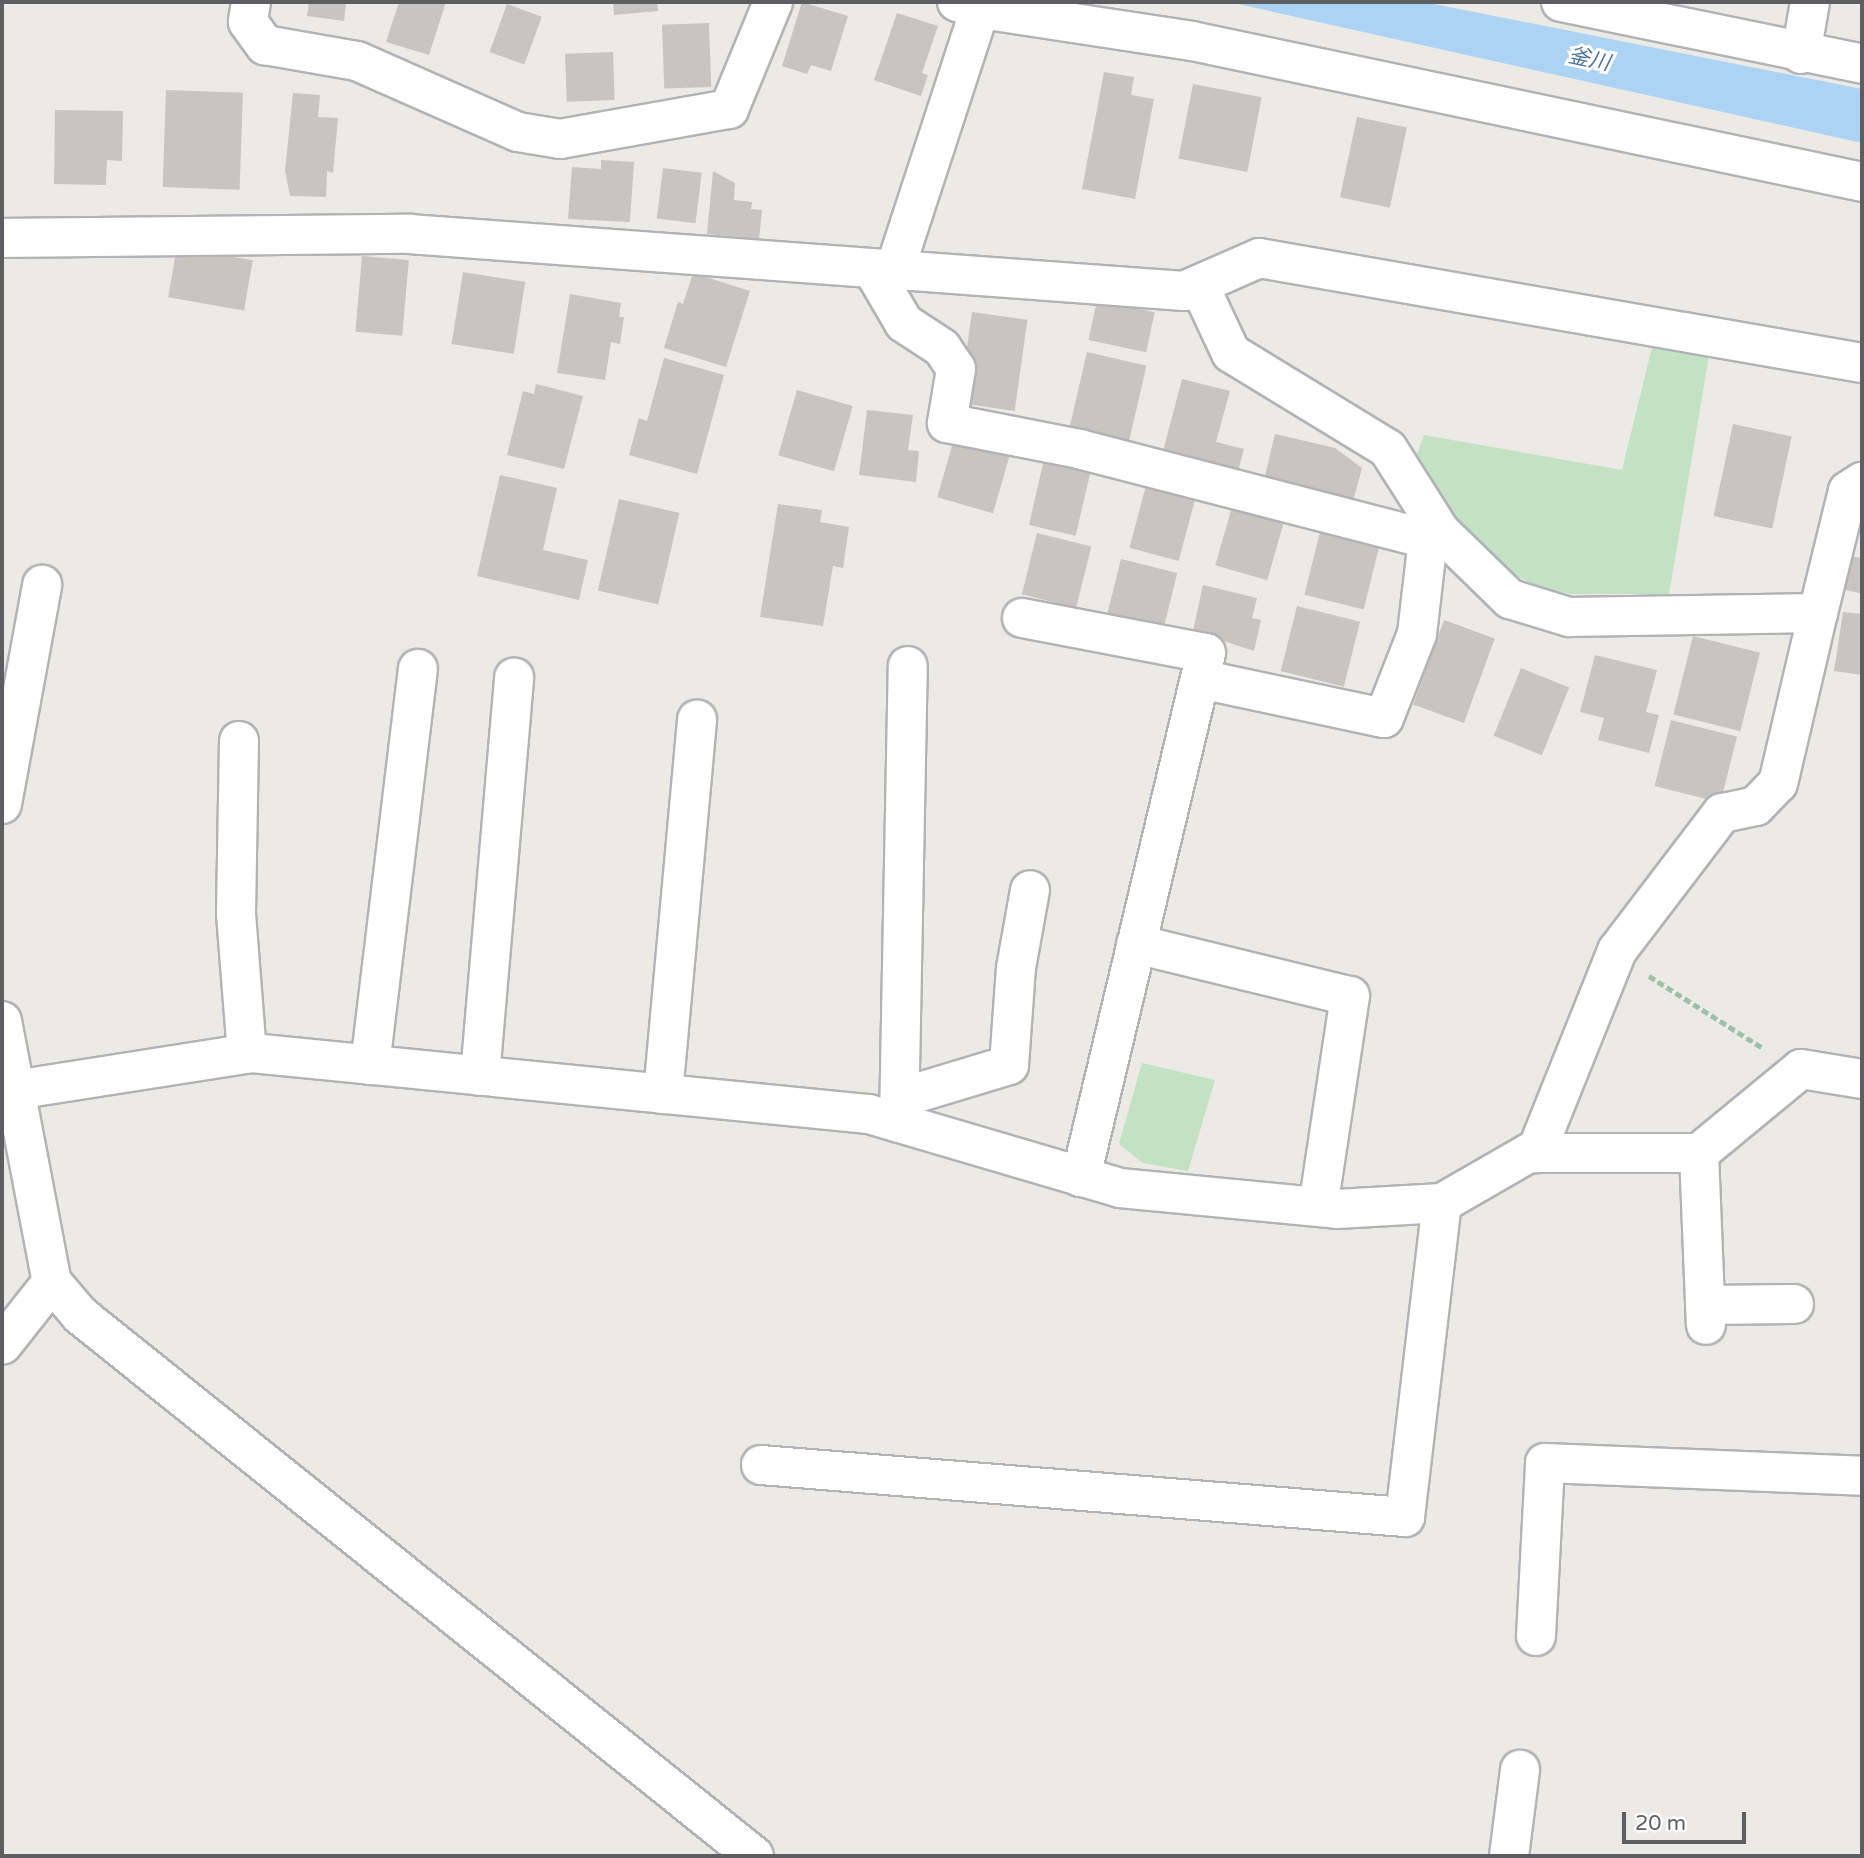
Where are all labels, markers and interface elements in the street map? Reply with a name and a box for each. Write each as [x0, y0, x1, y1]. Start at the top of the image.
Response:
water label: 釜川 [1566, 43, 1612, 77]
scale bar [1626, 1798, 1750, 1842]
text: 20 m [1635, 1811, 1686, 1836]

